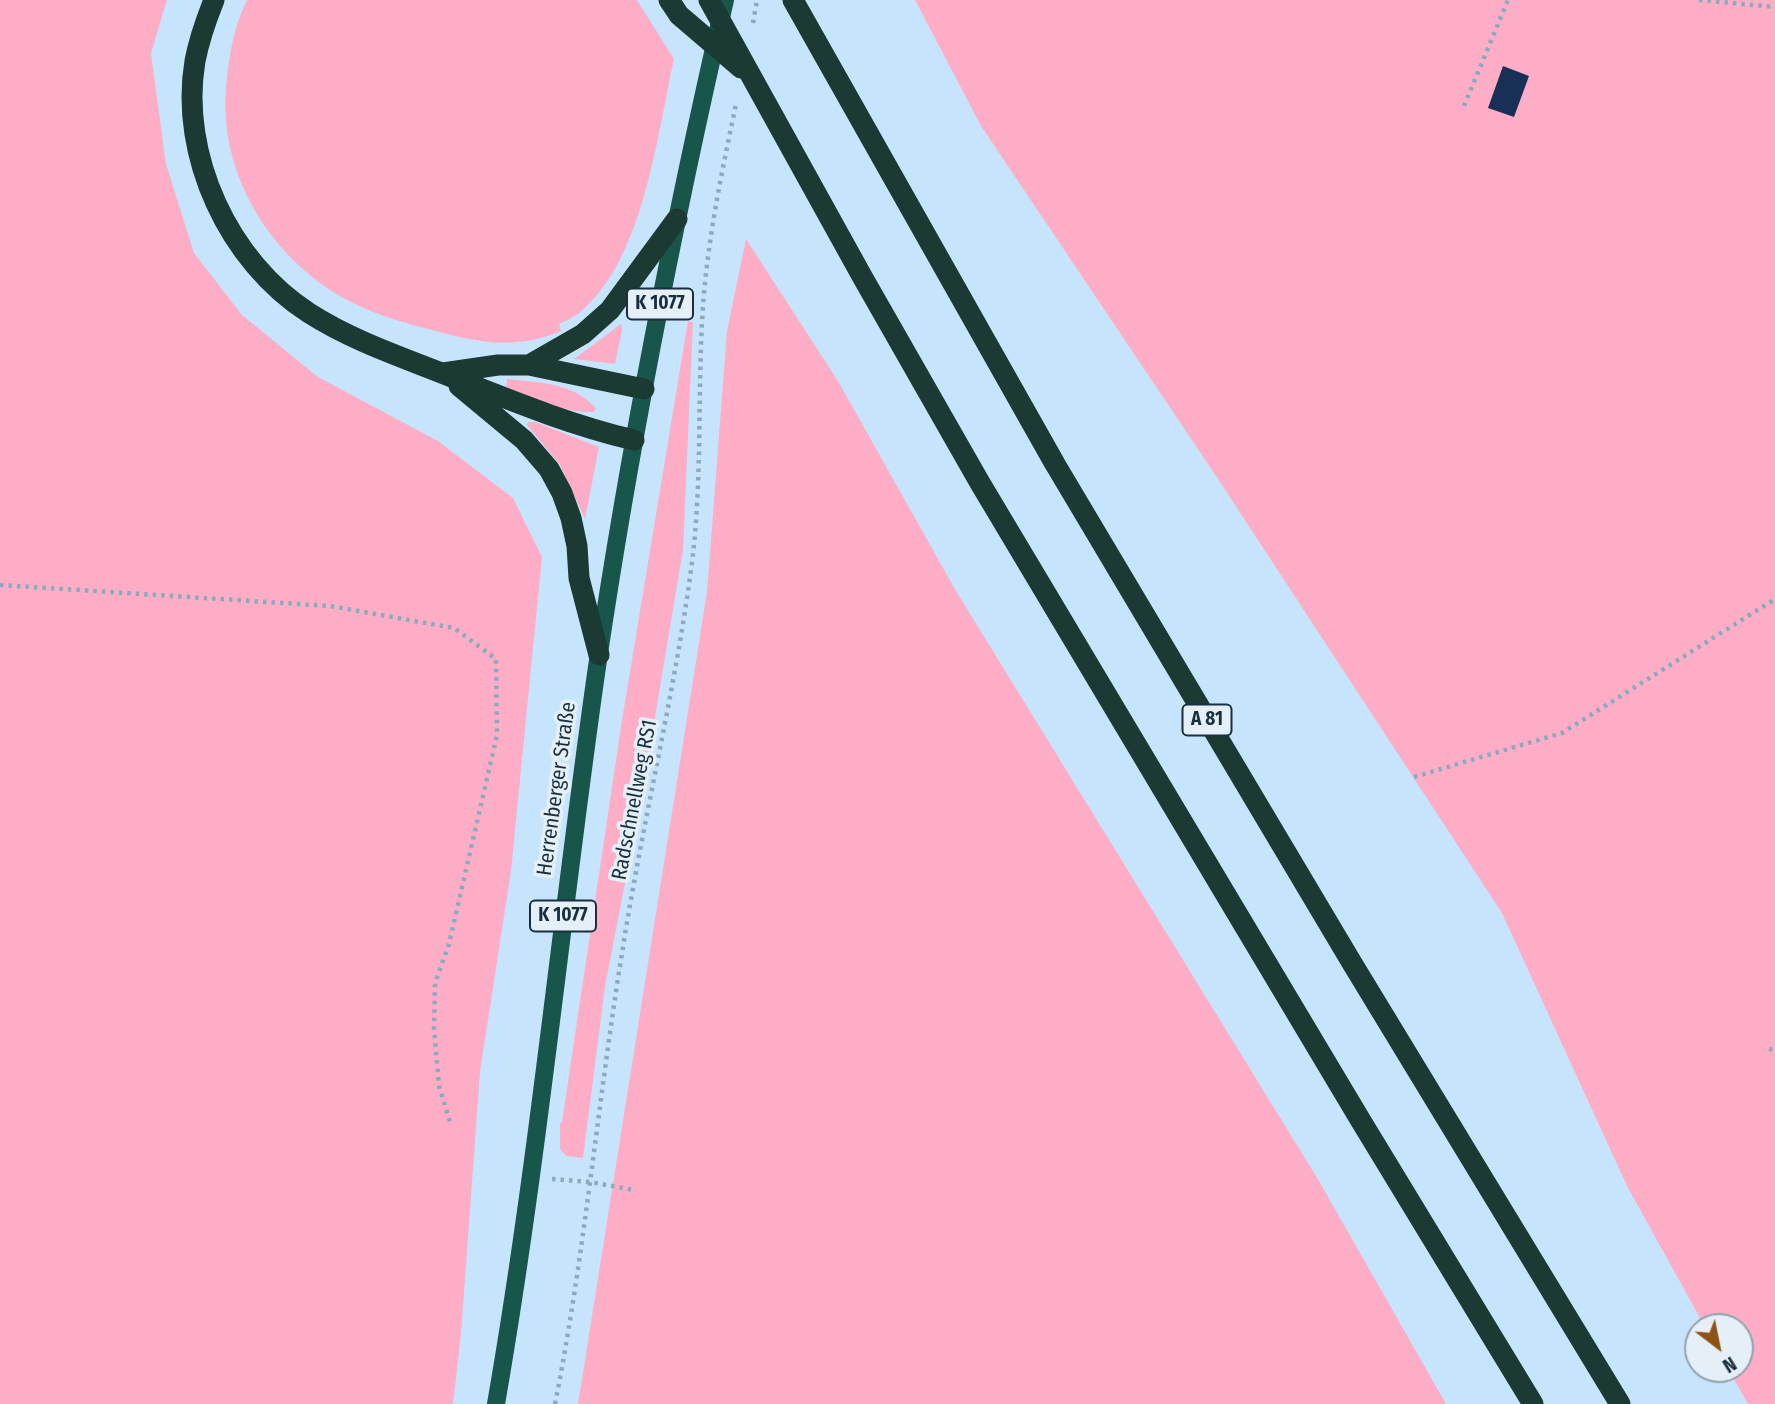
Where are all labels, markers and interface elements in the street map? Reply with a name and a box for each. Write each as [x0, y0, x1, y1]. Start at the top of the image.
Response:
road number: K 1077 [627, 288, 693, 320]
street label: Herrenberger Straße [532, 700, 582, 878]
road number: A 81 [1182, 705, 1232, 736]
street label: Radschnellweg RS1 [607, 718, 663, 882]
road number: K 1077 [530, 900, 596, 932]
north arrow [1684, 1313, 1754, 1383]
text: N [1718, 1352, 1740, 1377]

